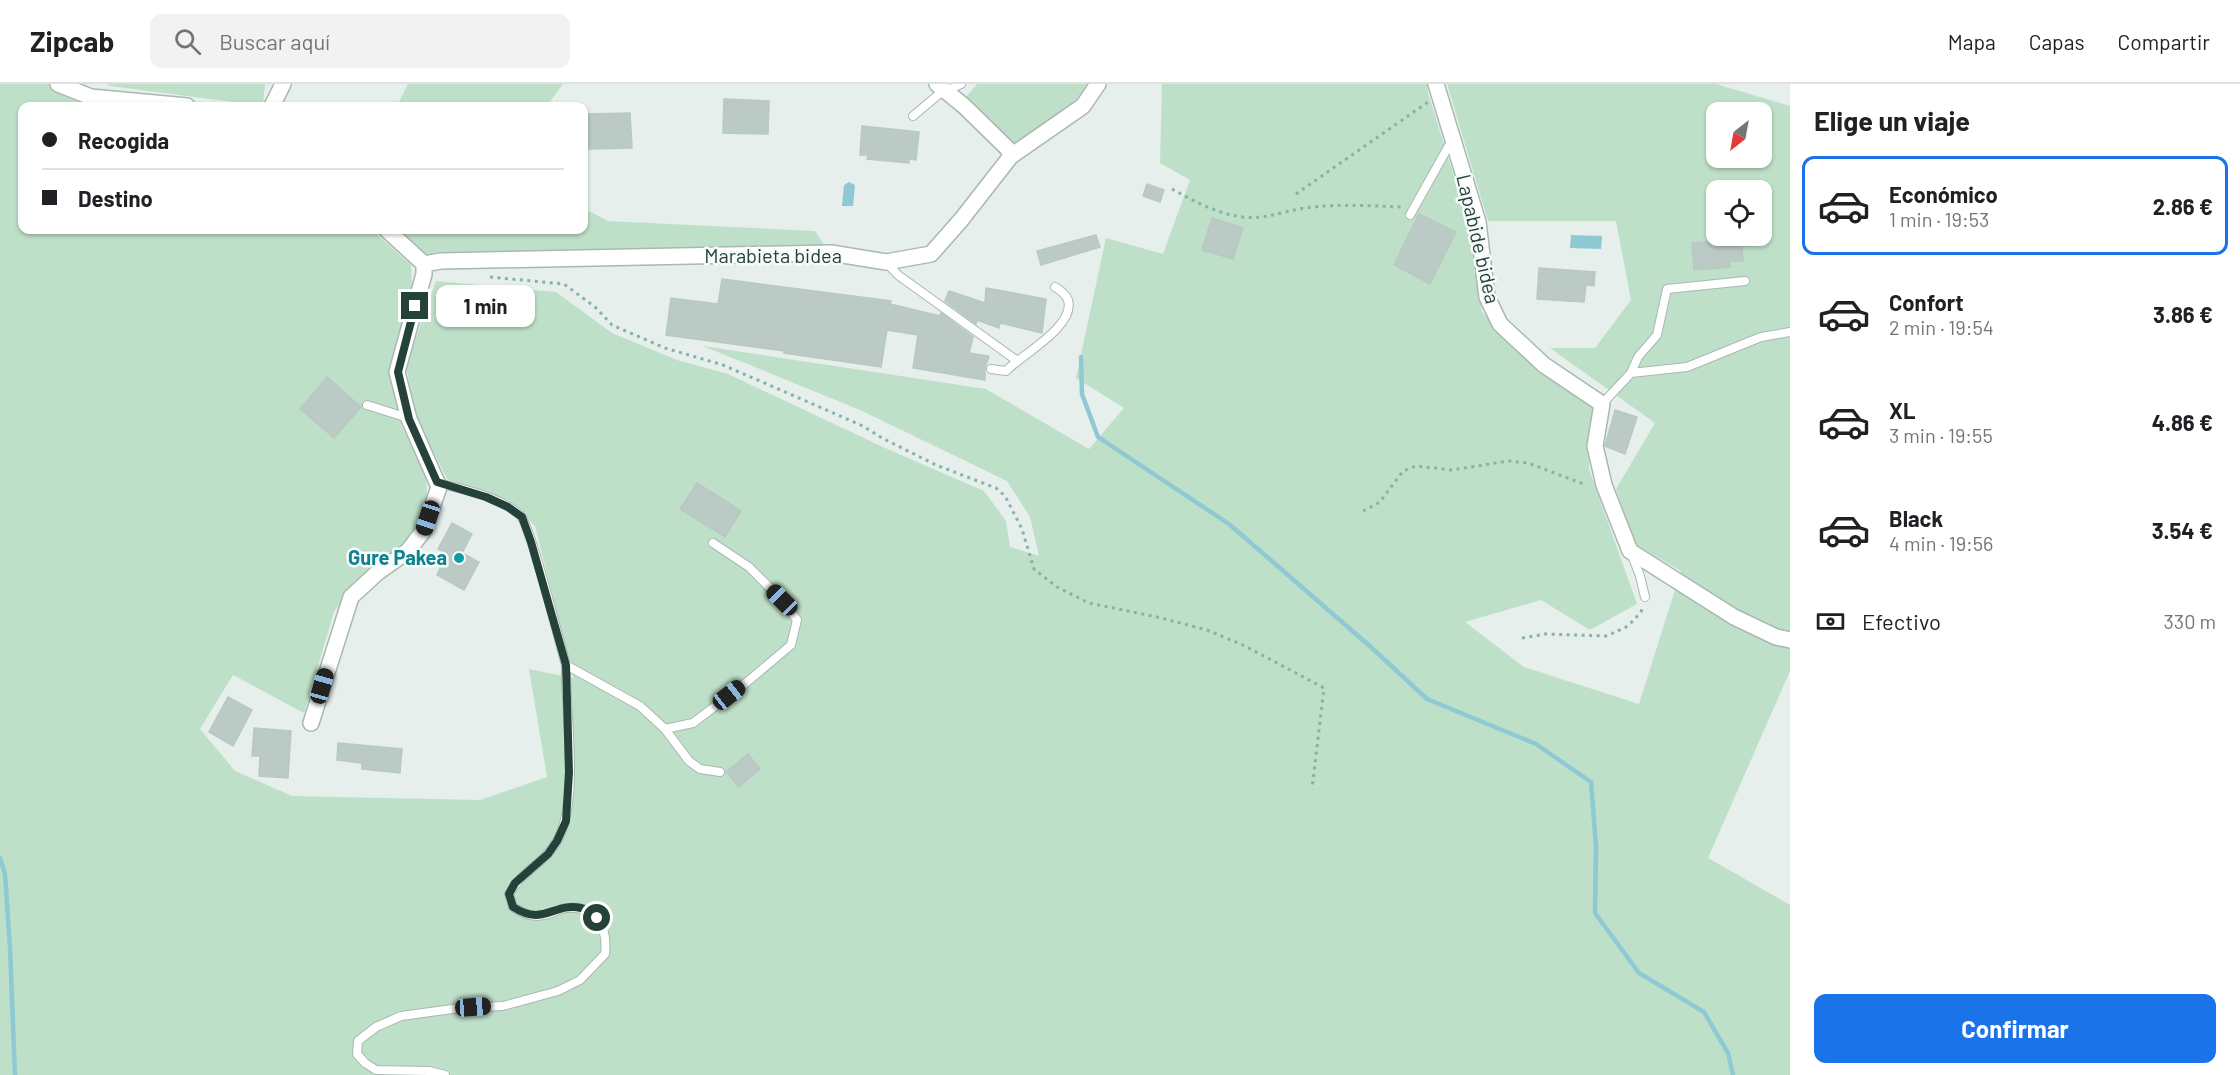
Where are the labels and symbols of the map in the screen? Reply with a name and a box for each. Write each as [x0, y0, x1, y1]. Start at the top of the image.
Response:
north arrow [1706, 102, 1772, 168]
street label: Lapabide bidea [1452, 172, 1506, 306]
street label: Marabieta bidea [704, 243, 842, 267]
callout: 1 min [436, 285, 535, 327]
route end [401, 292, 428, 319]
car [414, 498, 442, 538]
place label: Gure Pakea [348, 545, 447, 569]
marker: Gure Pakea [452, 551, 466, 565]
car [763, 581, 801, 619]
car [308, 666, 336, 706]
car [709, 677, 749, 713]
route start [583, 904, 610, 931]
car [454, 997, 492, 1017]

